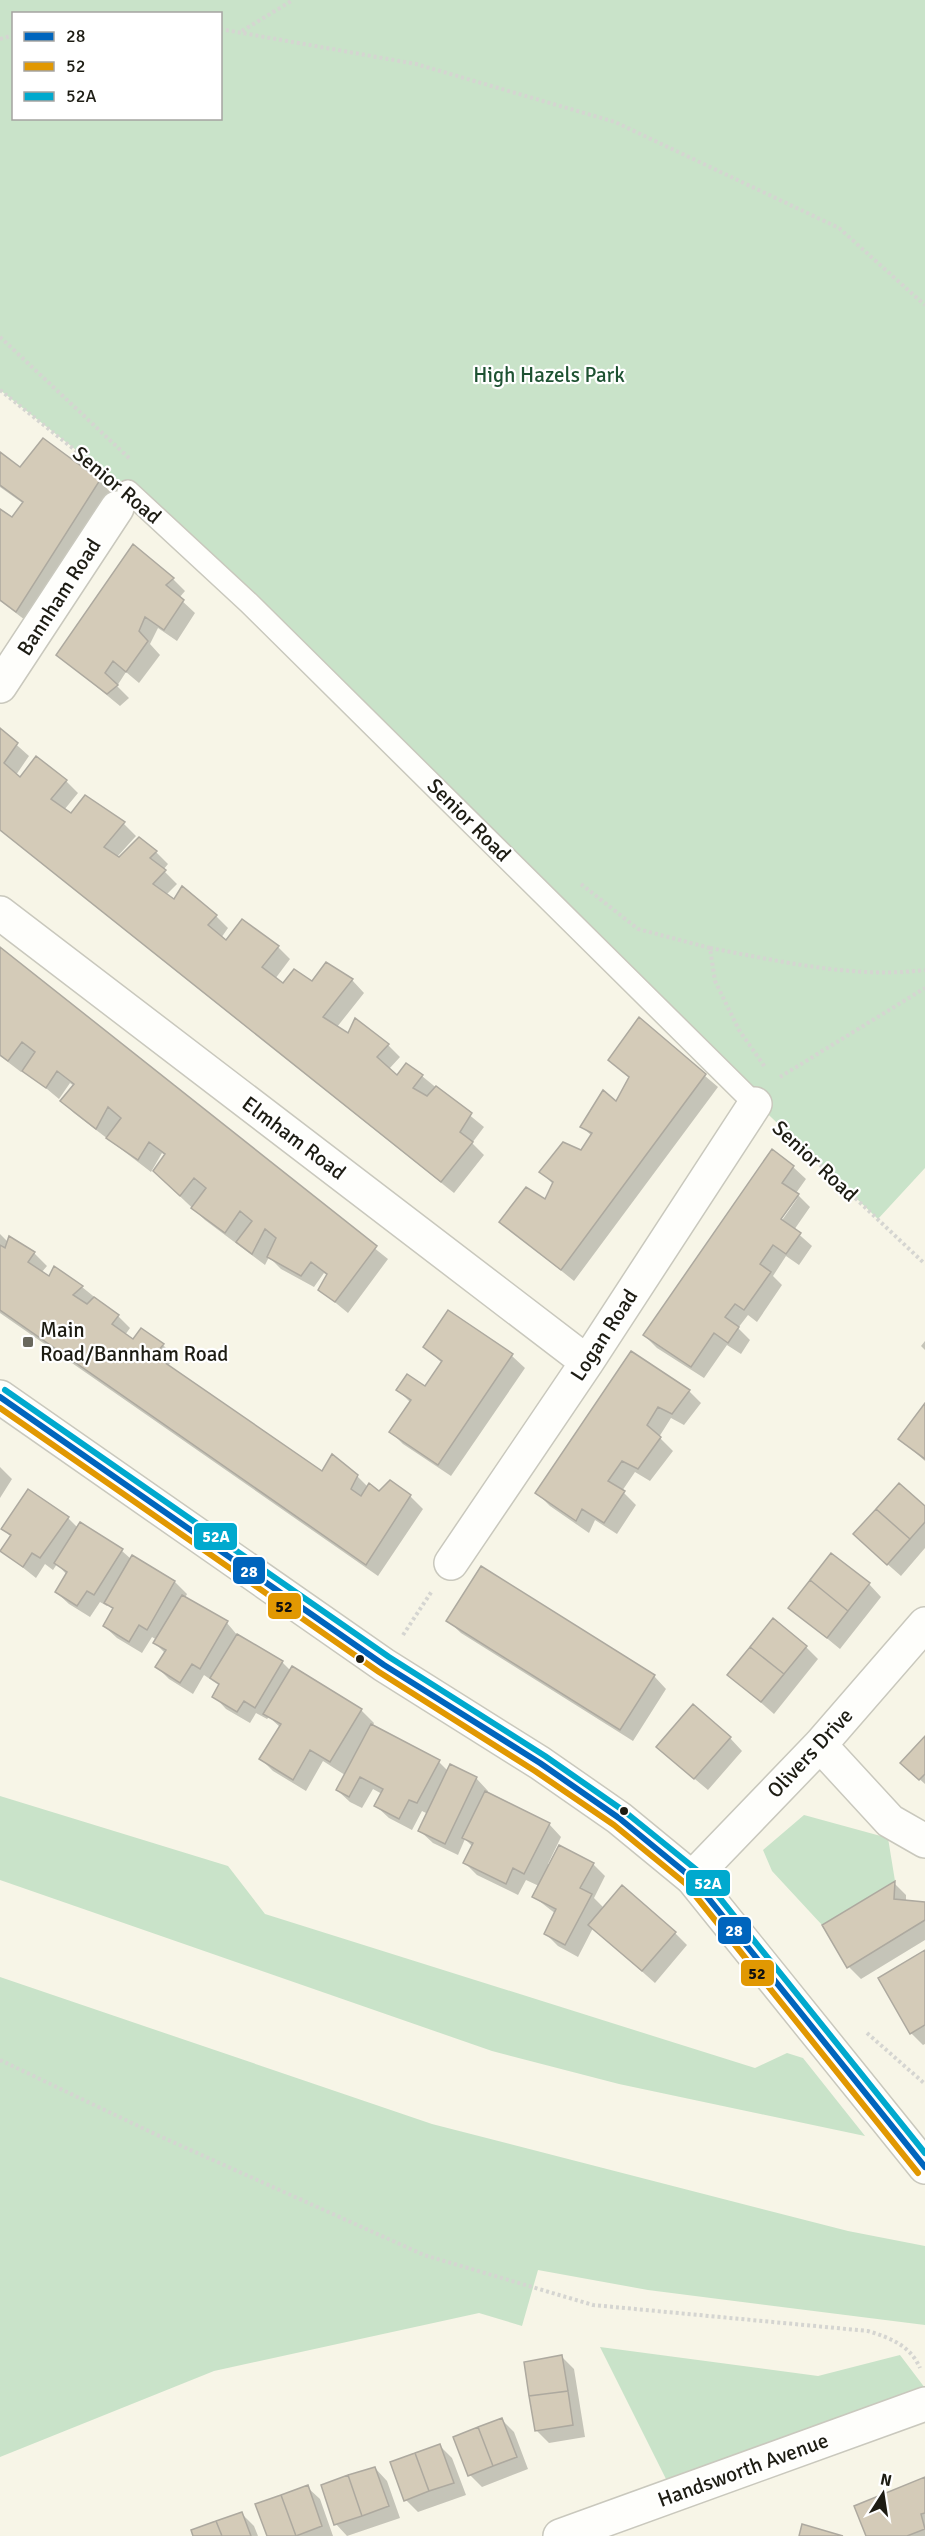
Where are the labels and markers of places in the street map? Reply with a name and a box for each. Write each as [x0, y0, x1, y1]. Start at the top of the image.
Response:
place label: Main Road/Bannham Road [40, 1317, 228, 1367]
marker: Main Road/Bannham Road [21, 1335, 35, 1349]
unlabelled marker [354, 1653, 366, 1665]
unlabelled marker [618, 1805, 630, 1817]

